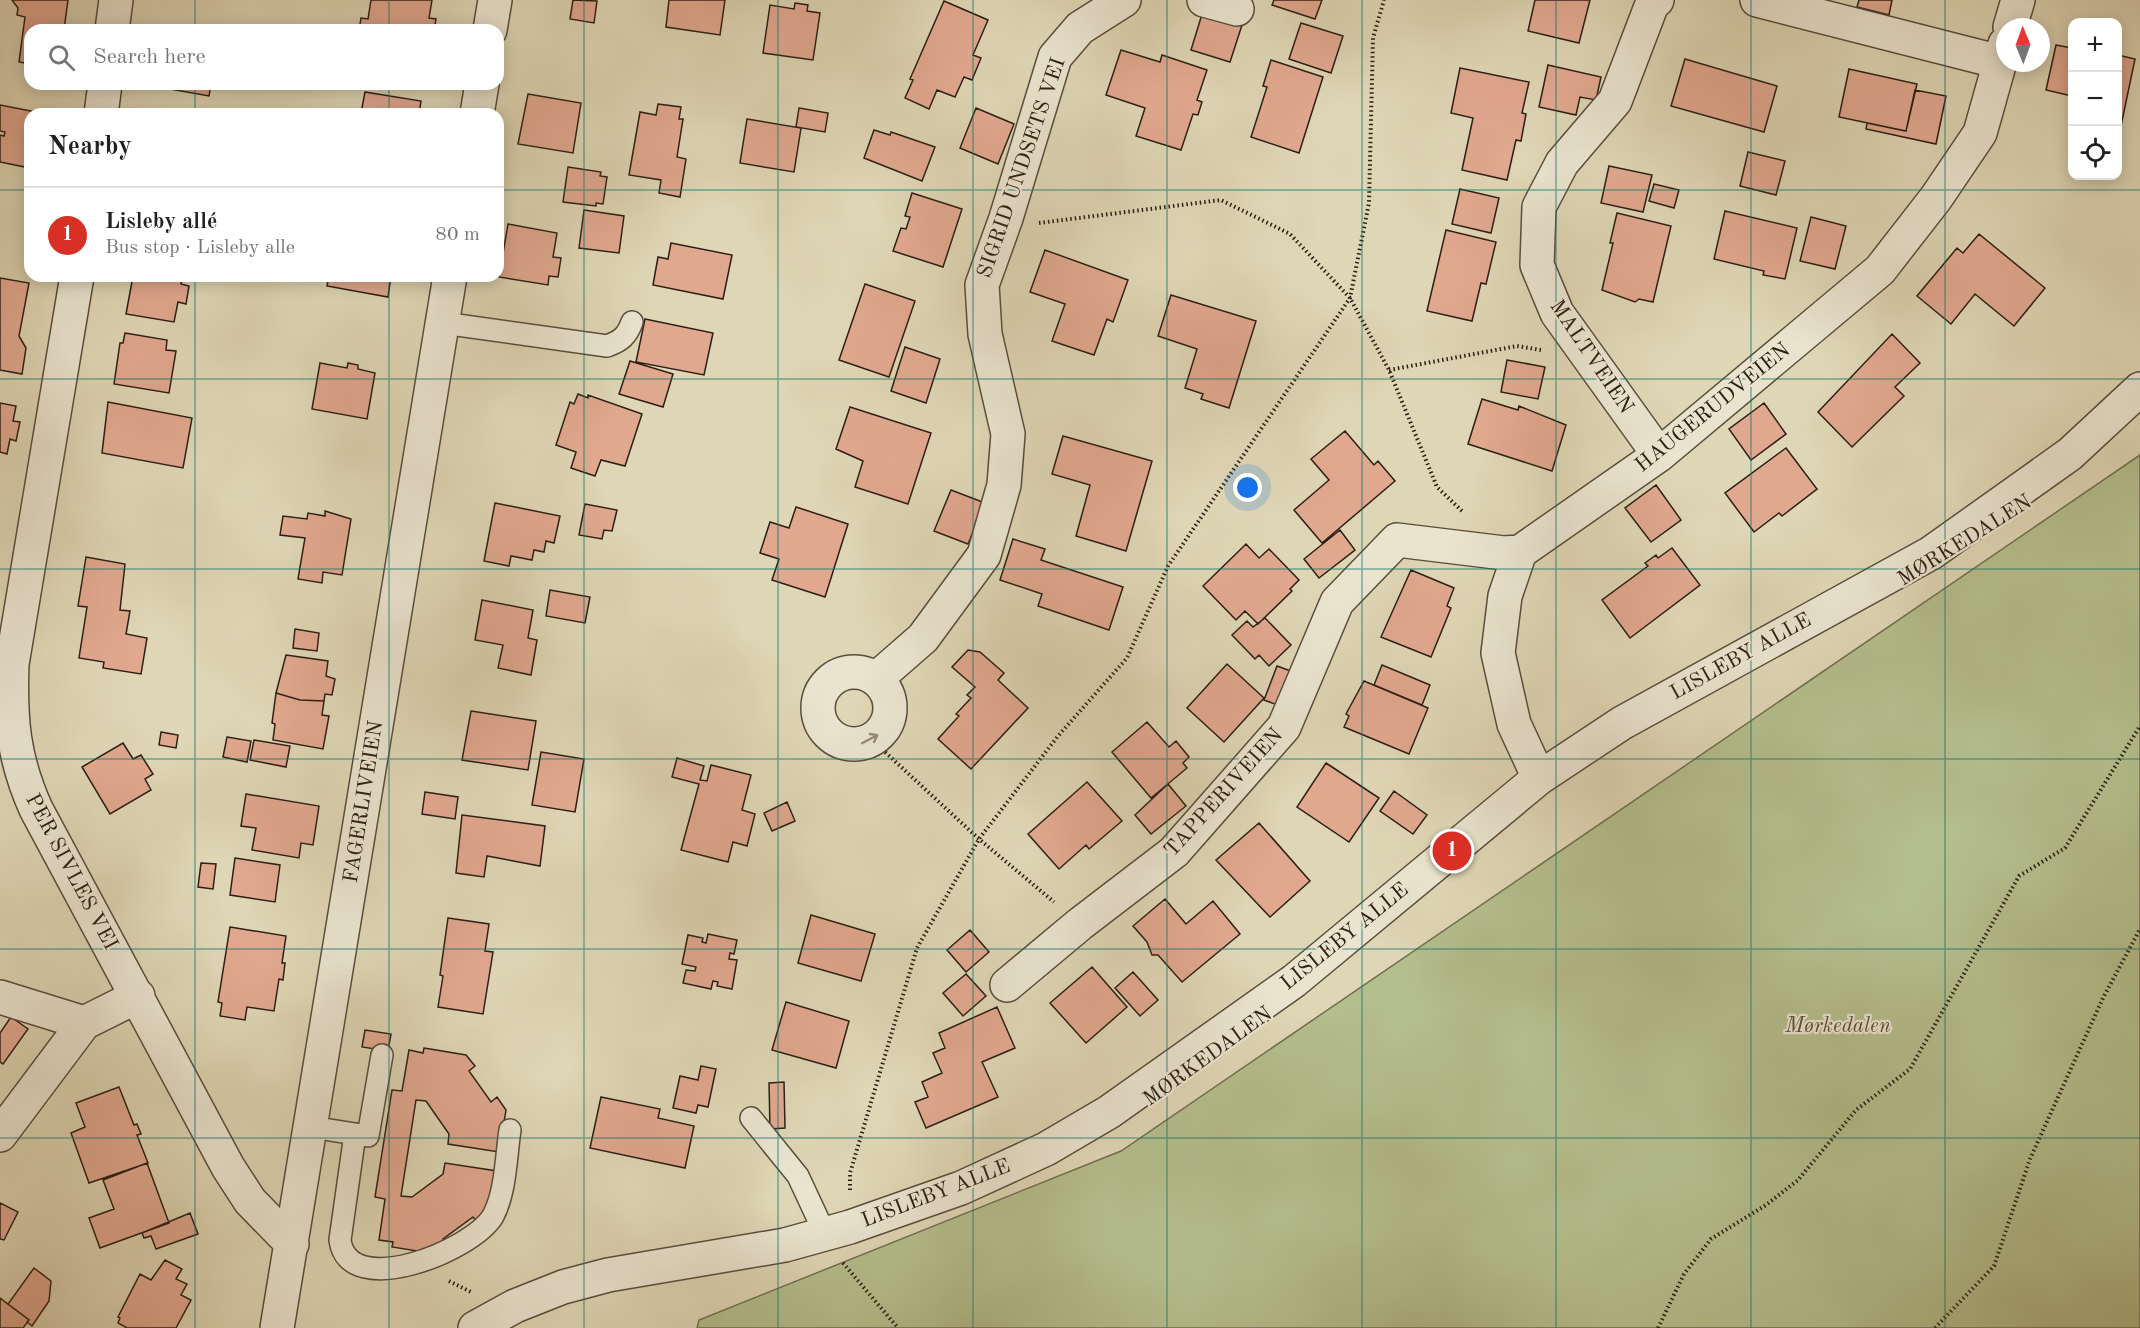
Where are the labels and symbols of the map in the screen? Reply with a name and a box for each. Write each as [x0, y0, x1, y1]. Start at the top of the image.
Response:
north arrow [1996, 18, 2050, 72]
street label: SIGRID UNDSETS VEI [974, 55, 1070, 281]
street label: MALTVEIEN [1545, 296, 1637, 418]
street label: HAUGERUDVEIEN [1632, 339, 1794, 477]
your location [1233, 473, 1262, 502]
street label: MØRKEDALEN [1894, 491, 2036, 591]
street label: LISLEBY ALLE [1667, 610, 1815, 704]
street label: FAGERLIVEIEN [341, 719, 387, 885]
street label: TAPPERIVEIEN [1161, 725, 1287, 861]
one-way arrow [861, 732, 879, 744]
street label: PER SIVLES VEI [21, 790, 121, 954]
pin: 1 [1432, 828, 1472, 874]
street label: LISLEBY ALLE [1277, 879, 1413, 995]
street label: MØRKEDALEN [1140, 1003, 1276, 1111]
park label: Mørkedalen [1784, 1016, 1891, 1037]
street label: LISLEBY ALLE [859, 1156, 1013, 1232]

